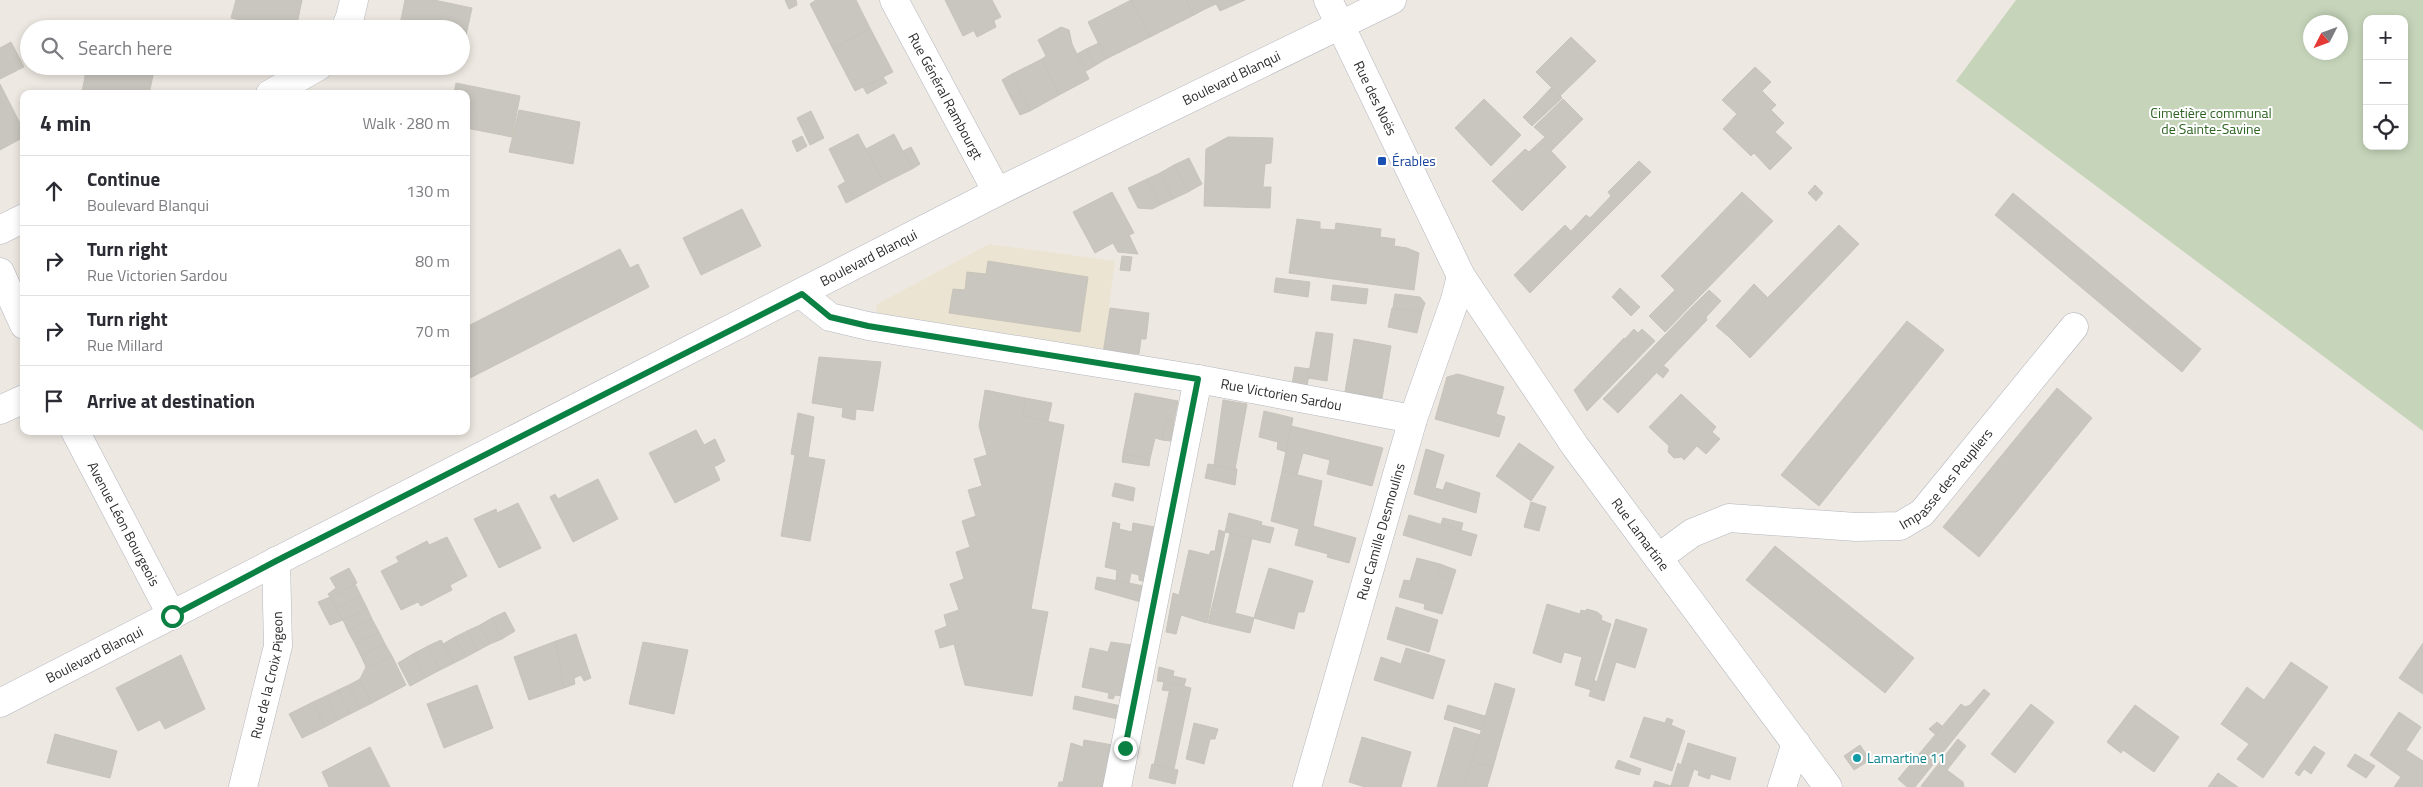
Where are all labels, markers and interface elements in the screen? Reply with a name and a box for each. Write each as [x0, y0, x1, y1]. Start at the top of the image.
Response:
north arrow [2303, 15, 2348, 60]
map controls [2363, 15, 2408, 150]
button: + [2363, 15, 2408, 60]
search box [20, 20, 470, 75]
street label: Rue Général Rambourgt [903, 29, 989, 163]
text: Search here [78, 33, 172, 62]
icon: search [38, 34, 66, 62]
street label: Boulevard Blanqui [1179, 45, 1284, 110]
street label: Rue des Noës [1349, 57, 1403, 139]
button: − [2363, 60, 2408, 105]
park label: Cimetière communal de Sainte-Savine [2150, 102, 2272, 139]
button: locate [2363, 105, 2408, 150]
text: 4 min [40, 107, 91, 139]
text: Walk · 280 m [362, 111, 450, 135]
place label: Érables [1392, 150, 1436, 171]
marker: Érables [1376, 155, 1388, 167]
text: Continue [87, 164, 160, 193]
icon: ahead [40, 177, 68, 205]
text: 130 m [406, 179, 450, 203]
text: Boulevard Blanqui [87, 193, 209, 217]
street label: Boulevard Blanqui [816, 224, 921, 291]
text: Turn right [87, 234, 168, 263]
icon: right [40, 247, 68, 275]
text: 80 m [415, 249, 450, 273]
text: Rue Victorien Sardou [87, 263, 227, 287]
text: Turn right [87, 304, 168, 333]
icon: right [40, 317, 68, 345]
text: 70 m [415, 319, 450, 343]
text: Rue Millard [87, 333, 163, 357]
street label: Rue Victorien Sardou [1219, 372, 1344, 416]
text: Arrive at destination [87, 386, 255, 415]
icon: arrive [40, 387, 68, 415]
street label: Impasse des Peupliers [1895, 423, 1997, 534]
street label: Avenue Léon Bourgeois [83, 458, 166, 590]
street label: Rue Camille Desmoulins [1350, 460, 1410, 602]
street label: Rue Lamartine [1607, 493, 1675, 575]
route start [161, 605, 184, 628]
street label: Rue de la Croix Pigeon [244, 611, 288, 741]
street label: Boulevard Blanqui [42, 621, 146, 688]
route end [1114, 737, 1137, 760]
place label: Lamartine 11 [1867, 747, 1946, 768]
marker: Lamartine 11 [1851, 752, 1863, 764]

